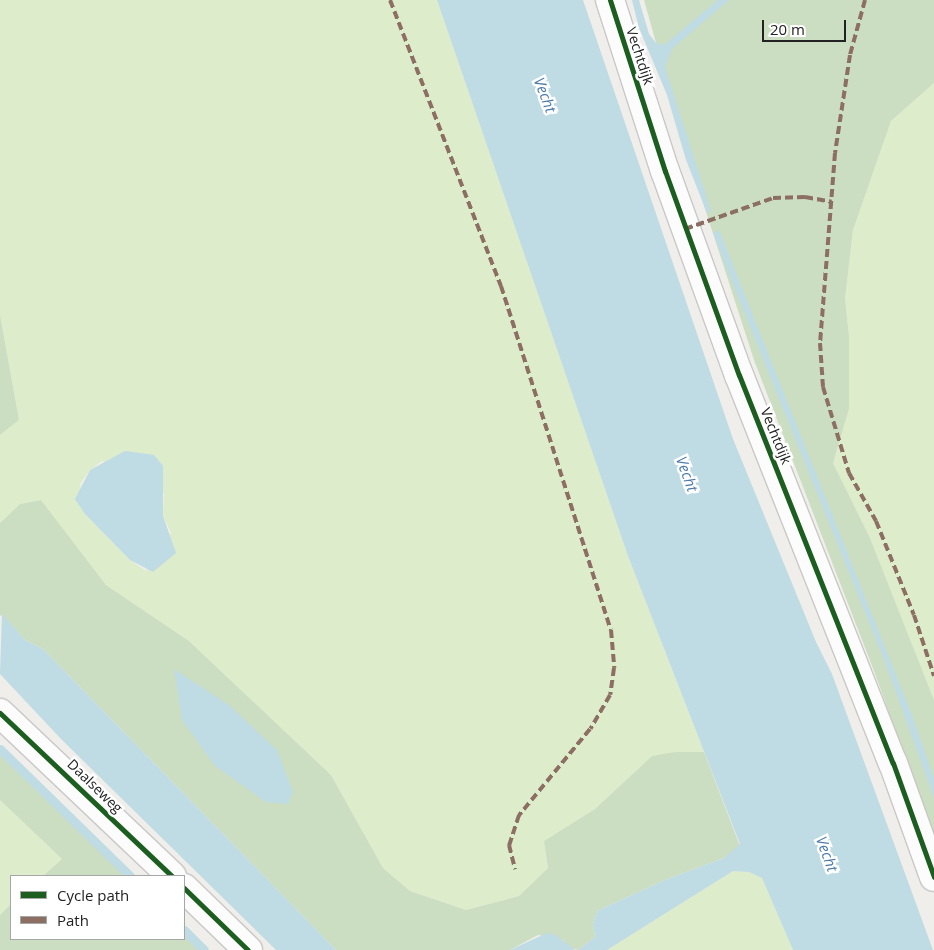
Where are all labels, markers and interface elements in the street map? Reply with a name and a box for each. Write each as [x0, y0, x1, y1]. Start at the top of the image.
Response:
scale bar [764, 10, 848, 42]
text: 20 m [770, 19, 805, 39]
street label: Vechtdijk [623, 25, 657, 87]
water label: Vecht [530, 75, 560, 115]
street label: Vechtdijk [757, 405, 795, 467]
water label: Vecht [672, 454, 702, 494]
street label: Daalseweg [64, 756, 126, 816]
water label: Vecht [812, 834, 842, 874]
legend [10, 875, 185, 940]
text: Cycle path [57, 885, 129, 905]
text: Path [57, 910, 89, 930]

